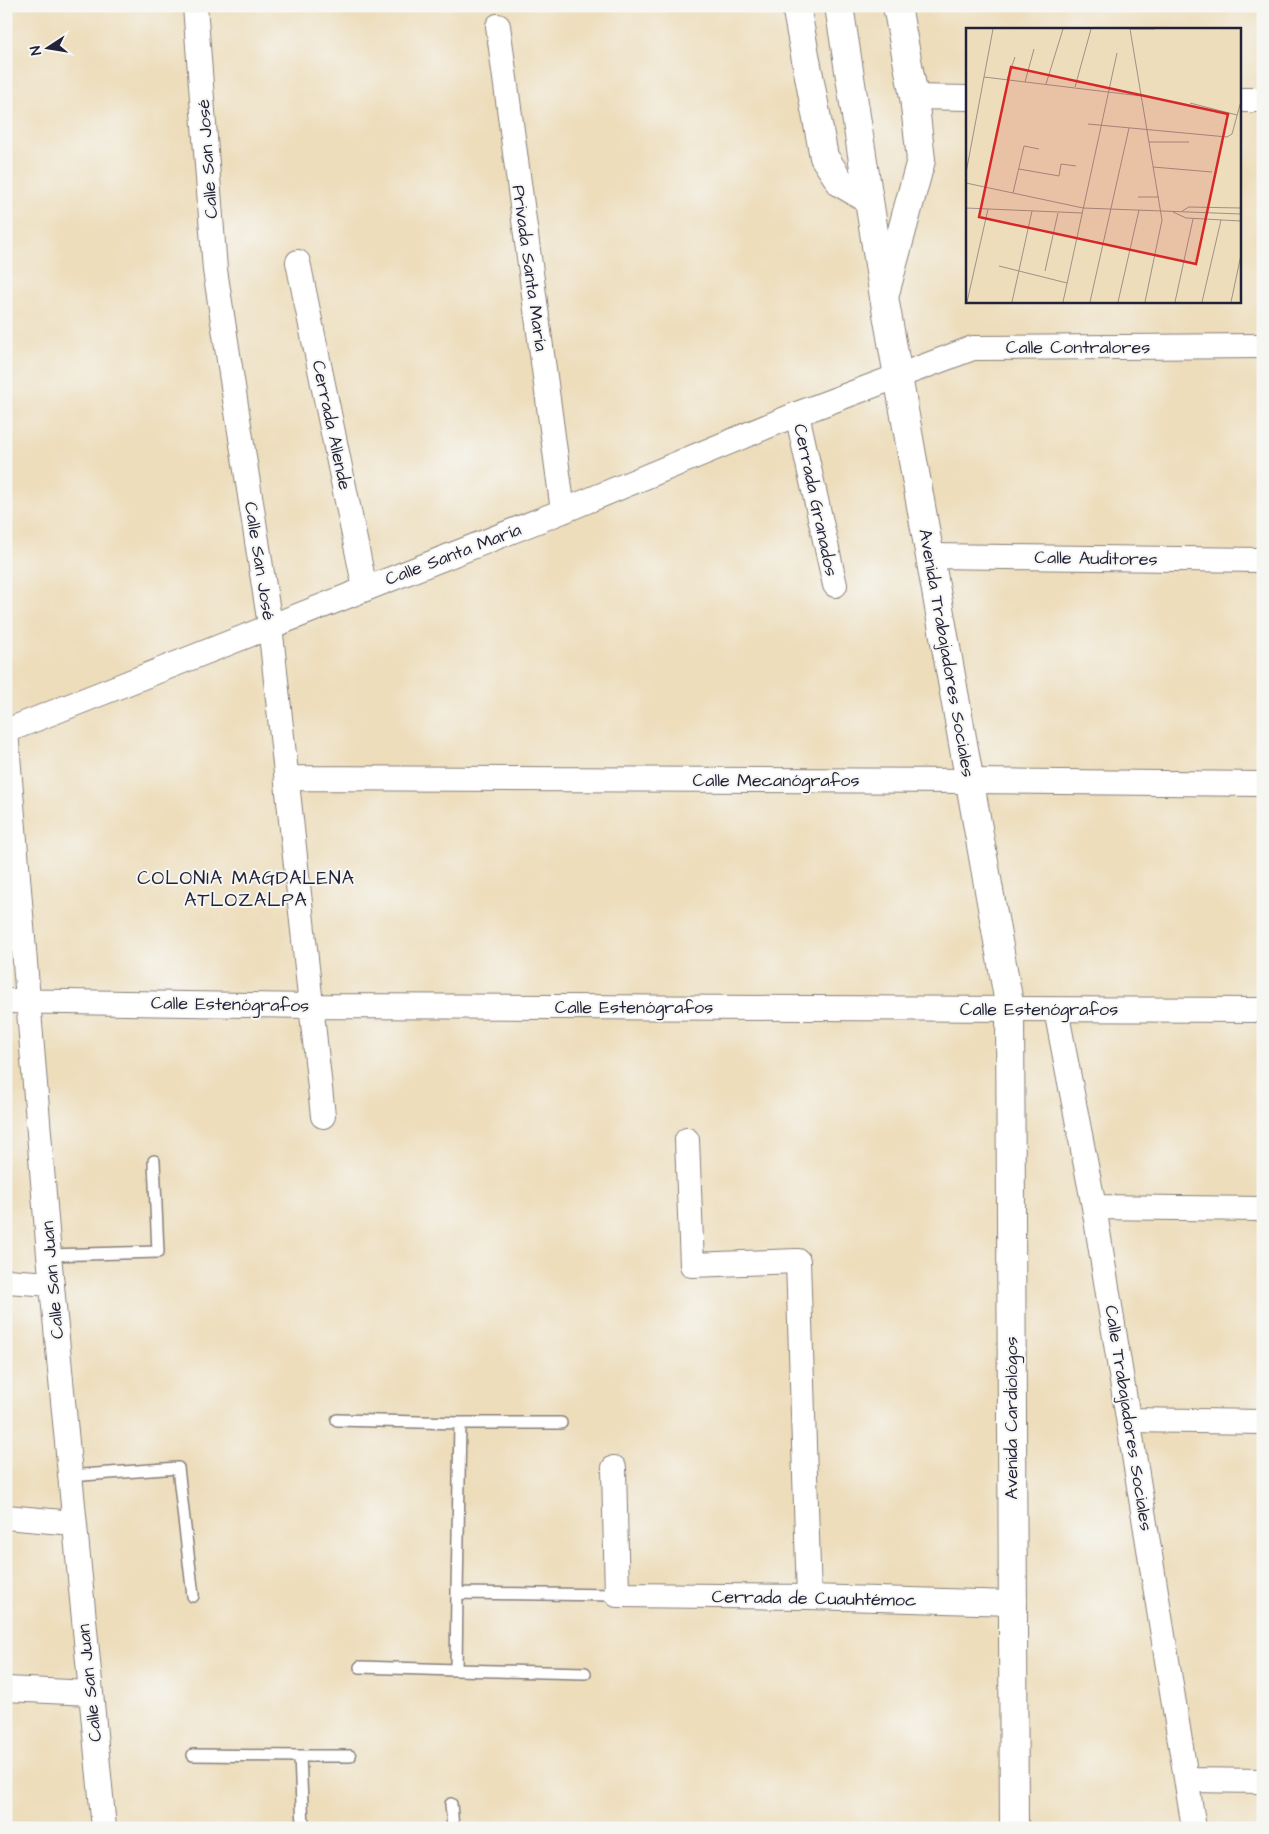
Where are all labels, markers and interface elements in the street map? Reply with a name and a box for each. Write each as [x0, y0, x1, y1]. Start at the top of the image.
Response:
north arrow [22, 22, 72, 72]
inset map [966, 28, 1242, 302]
text: N [26, 44, 47, 57]
street label: Calle San José [191, 98, 224, 220]
street label: Privada Santa María [505, 183, 554, 353]
street label: Calle Contralores [1006, 335, 1150, 360]
street label: Cerrada Allende [306, 358, 358, 493]
street label: Cerrada Granados [787, 422, 844, 579]
street label: Calle San José [238, 500, 281, 622]
street label: Calle Santa María [382, 517, 525, 592]
street label: Avenida Trabajadores Sociales [912, 527, 981, 779]
street label: Calle Auditores [1034, 545, 1158, 572]
street label: Calle Mecanógrafos [692, 768, 860, 794]
district label: COLONIA MAGDALENA ATLOZALPA [137, 865, 355, 914]
street label: Calle Estenógrafos [150, 991, 309, 1019]
street label: Calle Estenógrafos [555, 995, 713, 1021]
street label: Calle Estenógrafos [960, 997, 1118, 1023]
street label: Calle San Juan [35, 1220, 70, 1340]
street label: Calle Trabajadores Sociales [1098, 1303, 1159, 1533]
street label: Avenida Cardiológos [999, 1336, 1025, 1500]
street label: Cerrada de Cuauhtémoc [711, 1584, 917, 1613]
street label: Calle San Juan [71, 1623, 108, 1743]

